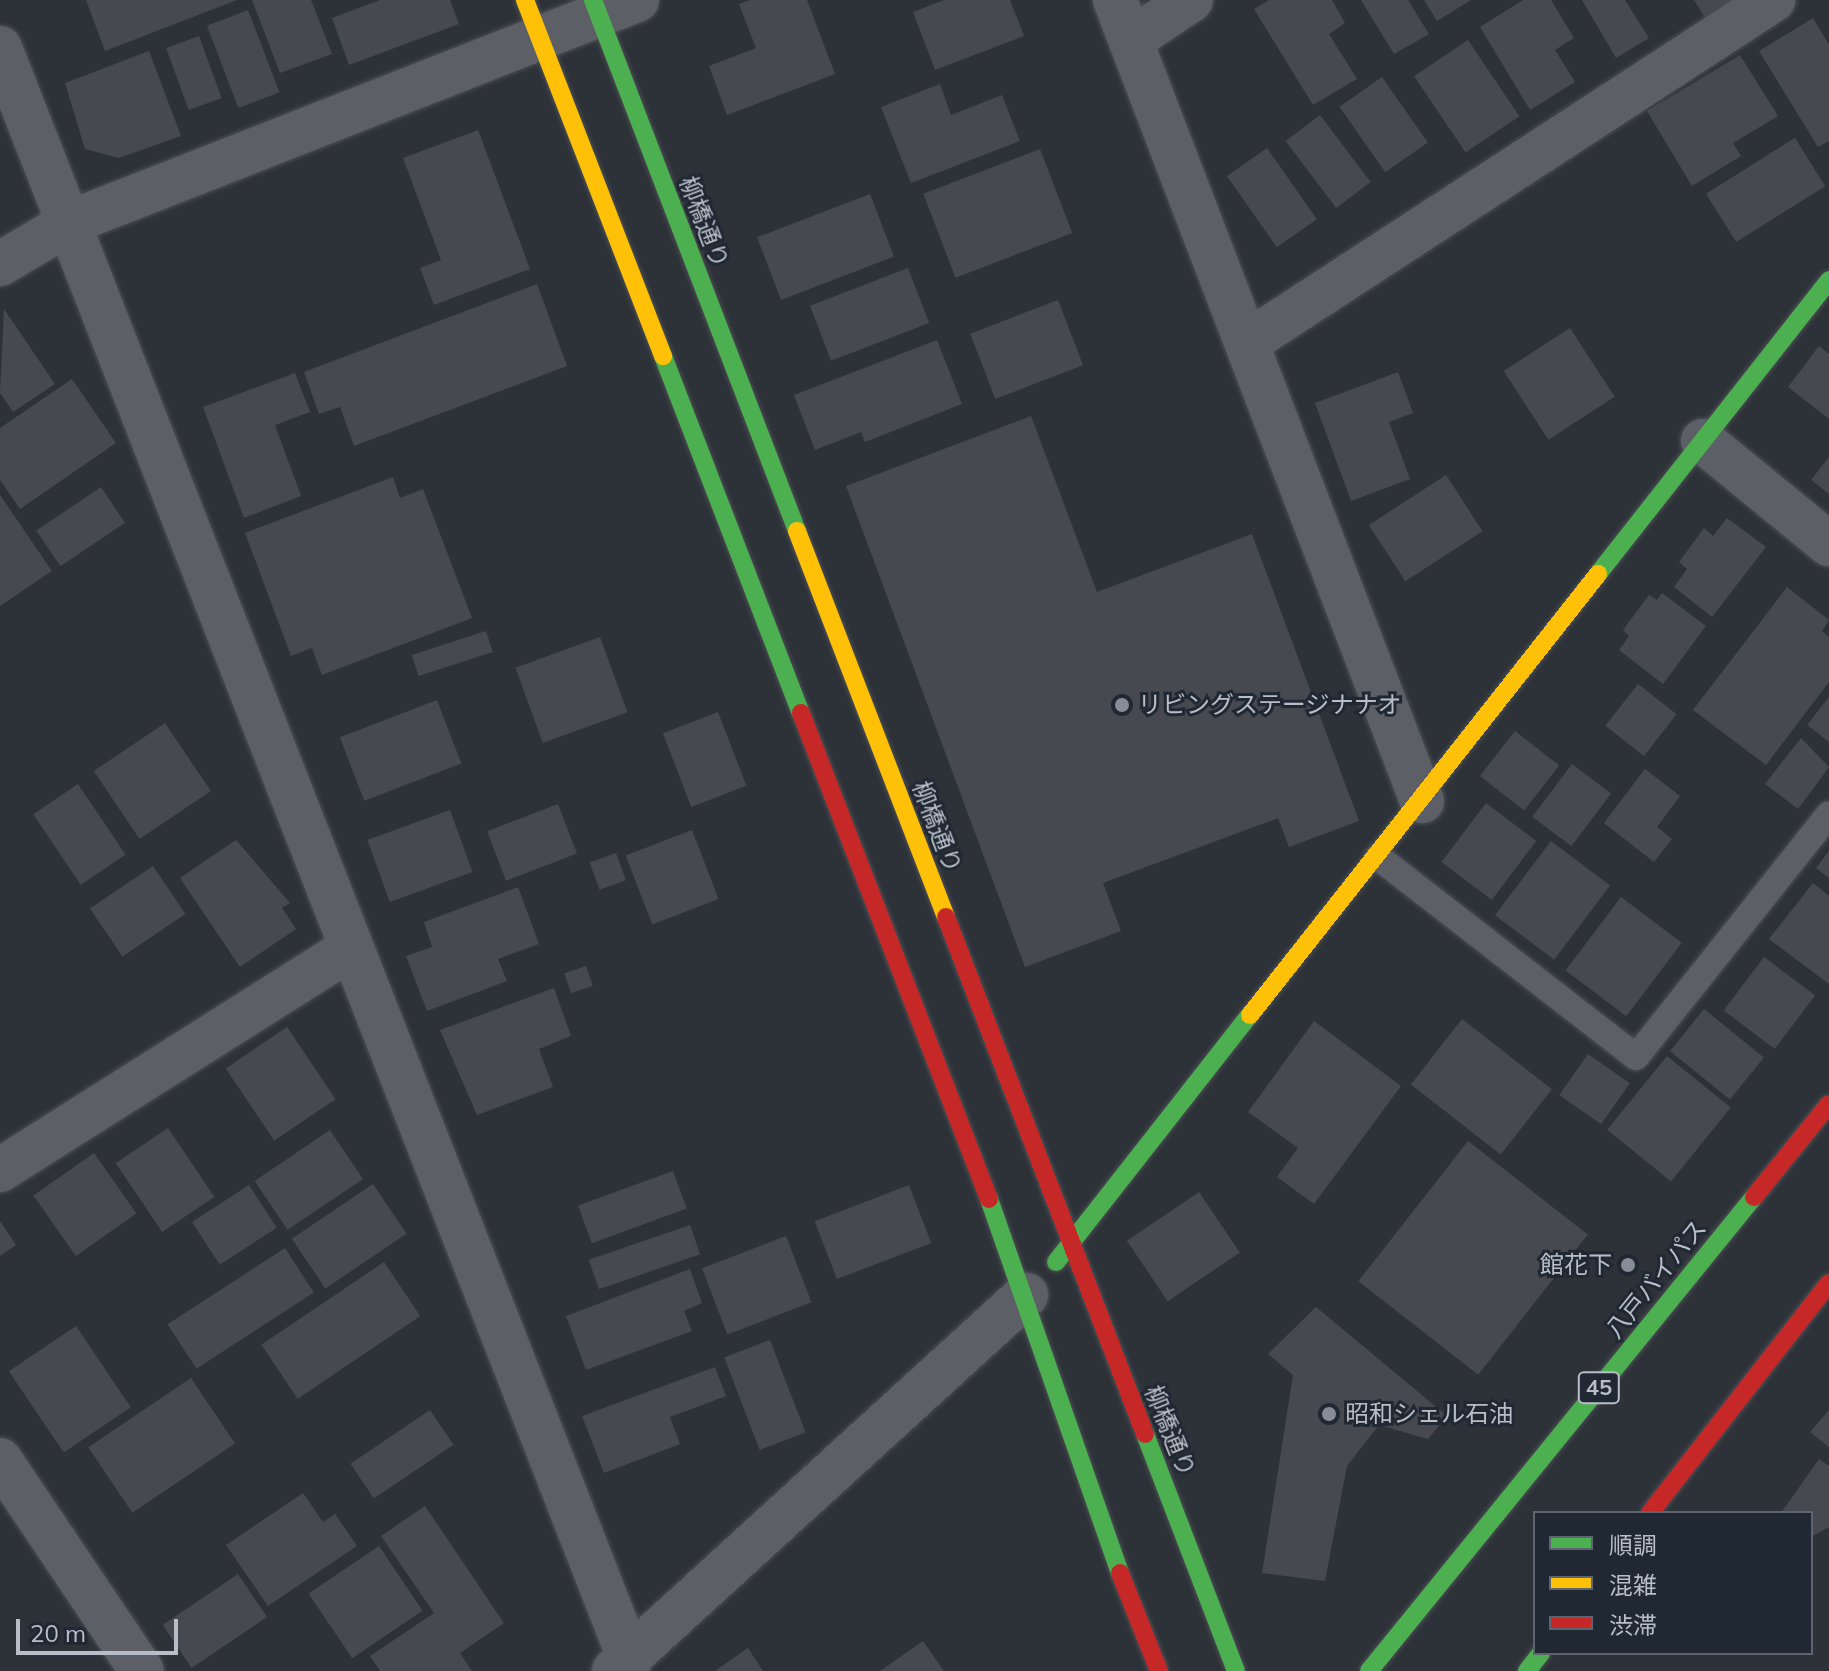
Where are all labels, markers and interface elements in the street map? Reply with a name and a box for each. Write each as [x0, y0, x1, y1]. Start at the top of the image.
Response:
street label: 柳橋通り [673, 172, 735, 272]
place label: リビングステージナナオ [1138, 691, 1402, 719]
marker: リビングステージナナオ [1113, 696, 1131, 714]
street label: 柳橋通り [906, 777, 968, 877]
street label: 八戸バイパス [1599, 1214, 1713, 1344]
place label: 館花下 [1540, 1251, 1612, 1279]
marker: 館花下 [1619, 1256, 1637, 1274]
road number: 45 [1577, 1370, 1621, 1406]
street label: 柳橋通り [1139, 1381, 1201, 1481]
place label: 昭和シェル石油 [1345, 1400, 1513, 1428]
marker: 昭和シェル石油 [1320, 1405, 1338, 1423]
legend [1533, 1511, 1813, 1655]
text: 順調 [1609, 1530, 1657, 1560]
text: 混雑 [1609, 1570, 1657, 1600]
scale bar [20, 1603, 182, 1653]
text: 渋滞 [1609, 1610, 1657, 1640]
text: 20 m [30, 1618, 86, 1648]

